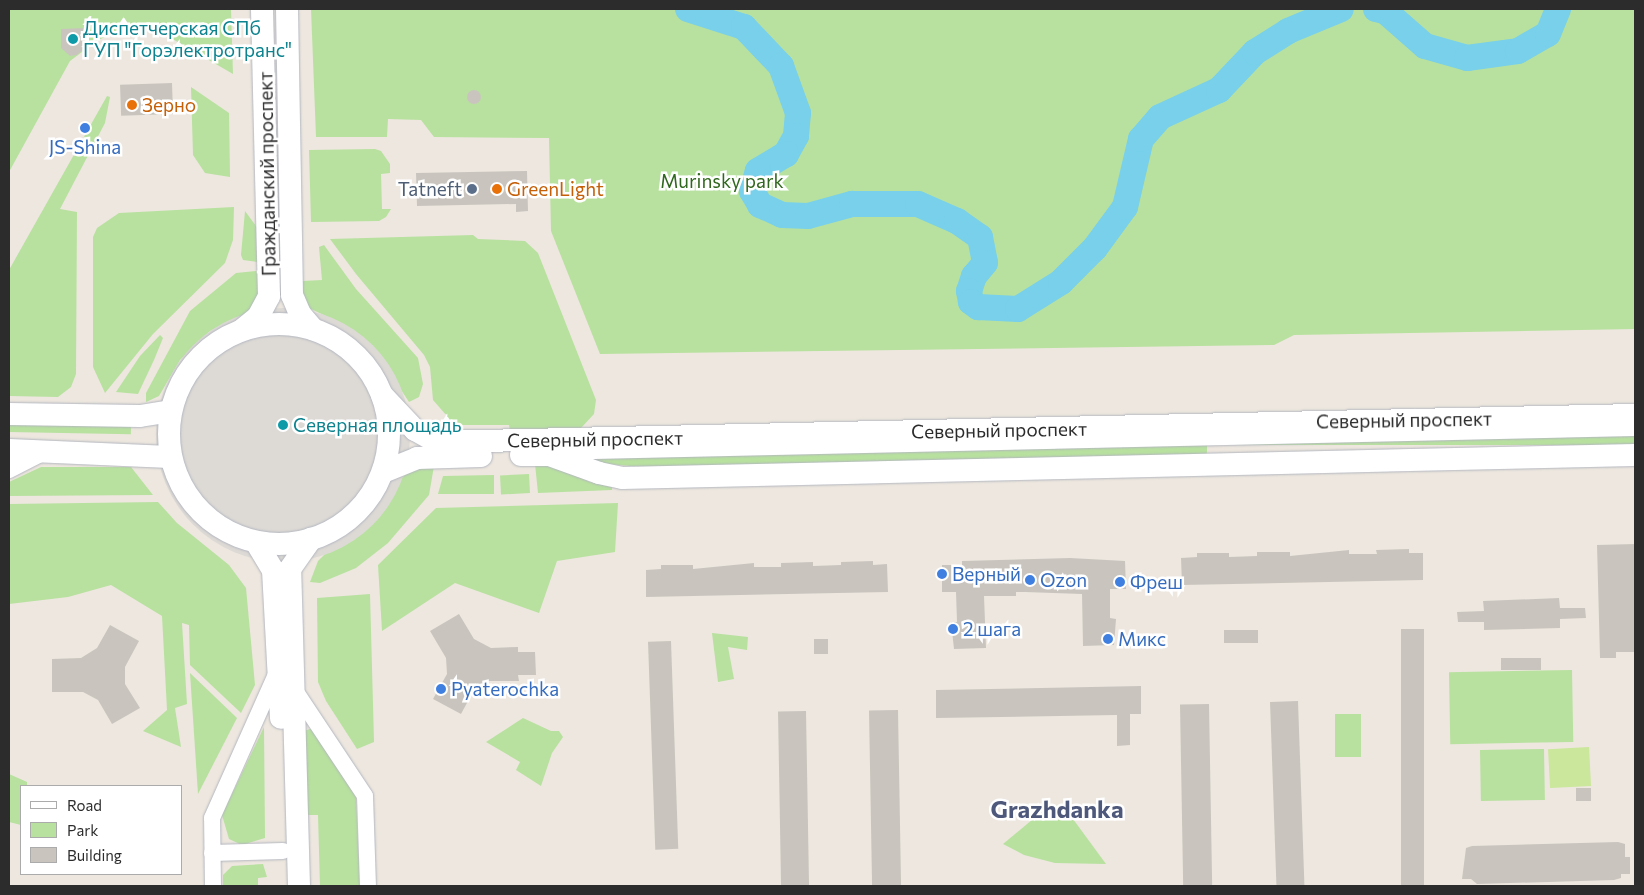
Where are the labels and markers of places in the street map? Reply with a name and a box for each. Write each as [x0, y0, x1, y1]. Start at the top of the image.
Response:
place label: Диспетчерская СПб ГУП "Горэлектротранс" [83, 17, 292, 61]
marker: Диспетчерская СПб ГУП "Горэлектротранс" [67, 33, 79, 45]
place label: Зерно [142, 94, 196, 116]
marker: Зерно [126, 99, 138, 111]
marker: JS-Shina [79, 122, 91, 134]
place label: JS-Shina [49, 136, 121, 158]
place label: Tatneft [398, 178, 462, 200]
place label: GreenLight [507, 178, 604, 200]
marker: Tatneft [466, 183, 478, 195]
marker: GreenLight [491, 183, 503, 195]
place label: Северная площадь [293, 414, 462, 436]
marker: Северная площадь [277, 419, 289, 431]
place label: Верный [952, 563, 1021, 585]
marker: Верный [936, 568, 948, 580]
place label: Ozon [1040, 569, 1087, 591]
place label: Фреш [1130, 571, 1183, 593]
marker: Ozon [1024, 574, 1036, 586]
marker: Фреш [1114, 576, 1126, 588]
place label: 2 шага [963, 618, 1021, 640]
marker: 2 шага [947, 623, 959, 635]
place label: Микс [1118, 628, 1166, 650]
marker: Микс [1102, 633, 1114, 645]
place label: Pyaterochka [451, 678, 559, 700]
marker: Pyaterochka [435, 683, 447, 695]

